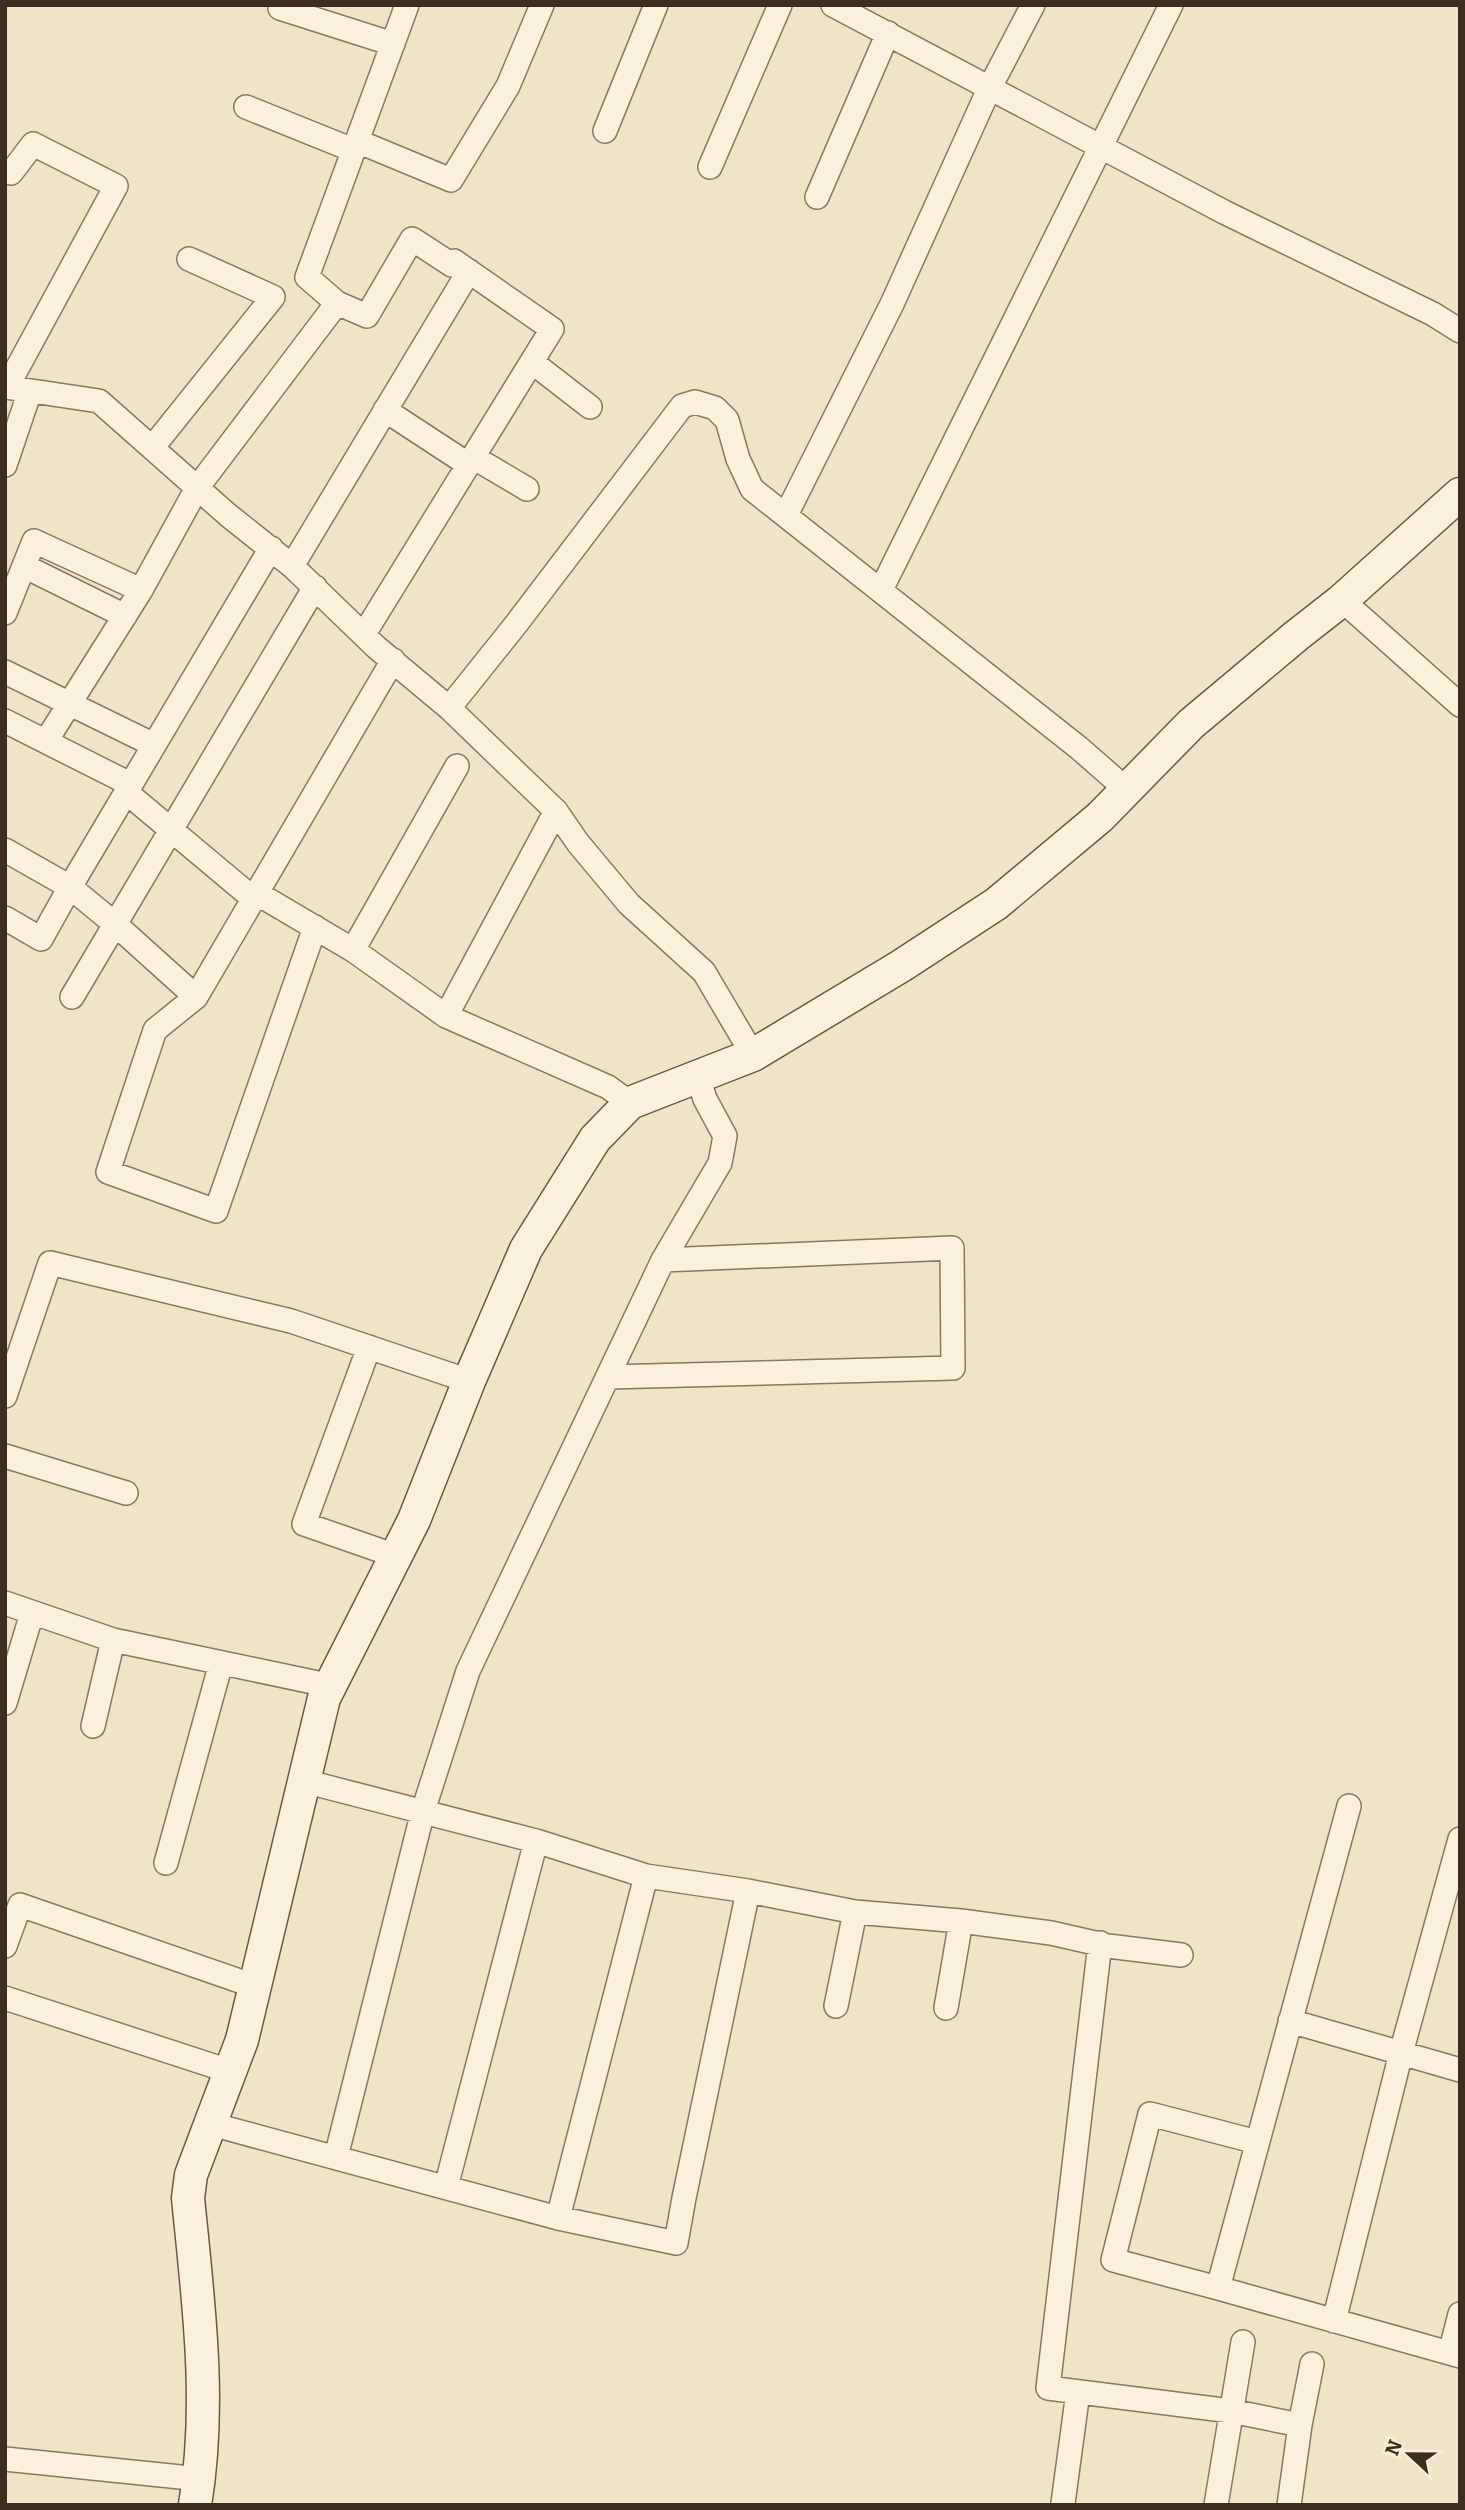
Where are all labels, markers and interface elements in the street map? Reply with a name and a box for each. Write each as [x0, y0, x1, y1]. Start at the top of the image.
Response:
north arrow [1374, 2419, 1444, 2489]
text: N [1380, 2436, 1407, 2459]

